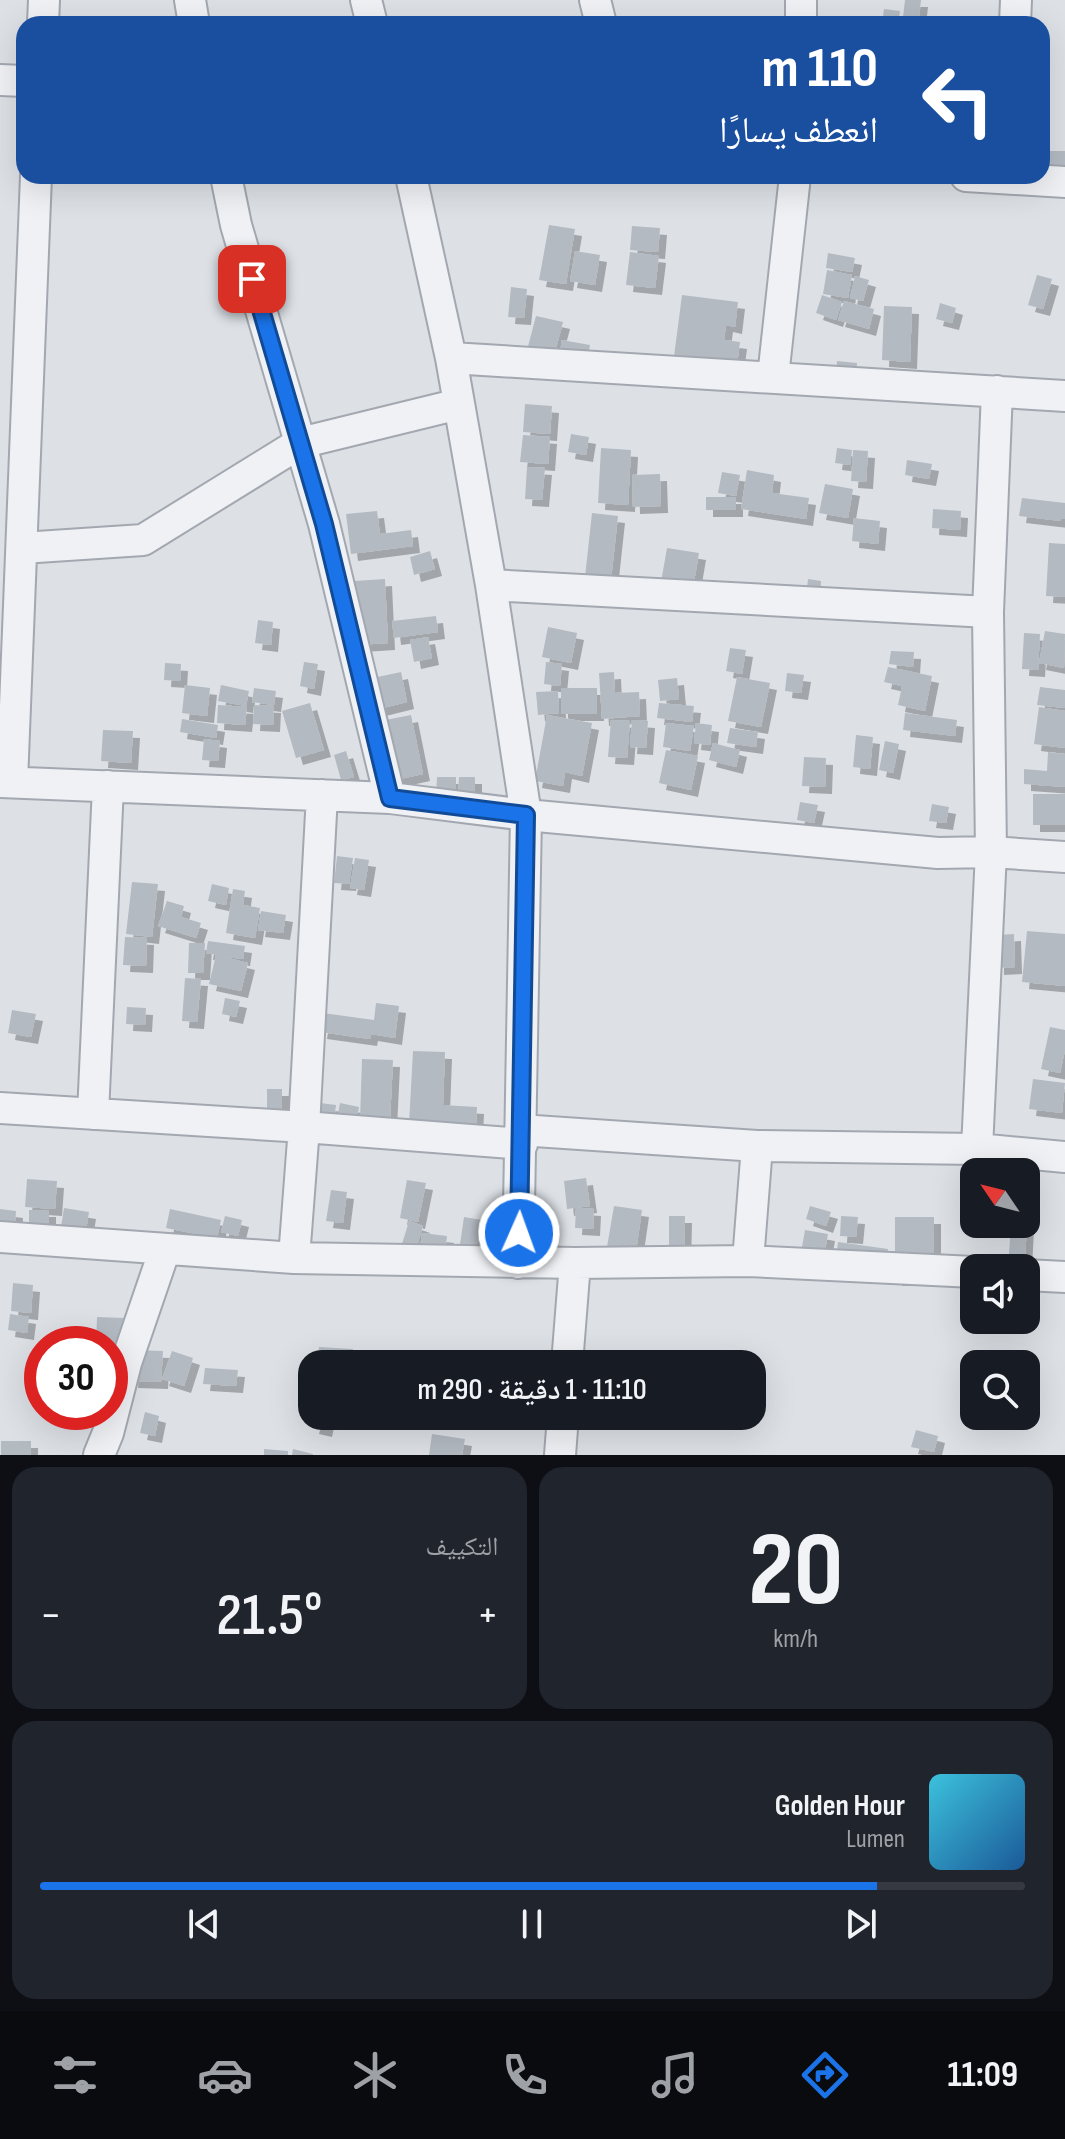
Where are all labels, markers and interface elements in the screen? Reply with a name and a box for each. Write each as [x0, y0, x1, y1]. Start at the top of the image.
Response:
text: 110 m [762, 36, 878, 103]
icon: left [906, 48, 1010, 152]
text: انعطف يسارًا [719, 110, 878, 153]
pin [218, 245, 286, 313]
icon: arrive [230, 257, 274, 301]
north arrow [960, 1158, 1040, 1238]
map controls [960, 1158, 1040, 1430]
position arrow [477, 1191, 561, 1275]
button: sound [960, 1254, 1040, 1334]
speed limit sign: 30 [24, 1326, 128, 1430]
button: search [960, 1350, 1040, 1430]
text: 11:10 · 1 دقيقة · 290 m [417, 1372, 647, 1408]
text: 20 [748, 1509, 843, 1634]
text: التكييف [426, 1532, 499, 1563]
text: 21.5° [216, 1580, 322, 1652]
text: − [40, 1589, 62, 1642]
text: + [477, 1589, 499, 1642]
text: km/h [773, 1624, 818, 1655]
text: Golden Hour [775, 1788, 905, 1824]
text: Lumen [846, 1824, 905, 1855]
icon: previous [182, 1902, 226, 1946]
icon: pause [510, 1902, 554, 1946]
icon: next [839, 1902, 883, 1946]
icon: filters [47, 2047, 103, 2103]
icon: car [197, 2047, 253, 2103]
icon: climate [347, 2047, 403, 2103]
icon: phone [497, 2047, 553, 2103]
icon: music [647, 2047, 703, 2103]
icon: directions [797, 2047, 853, 2103]
text: 11:09 [947, 2054, 1018, 2097]

